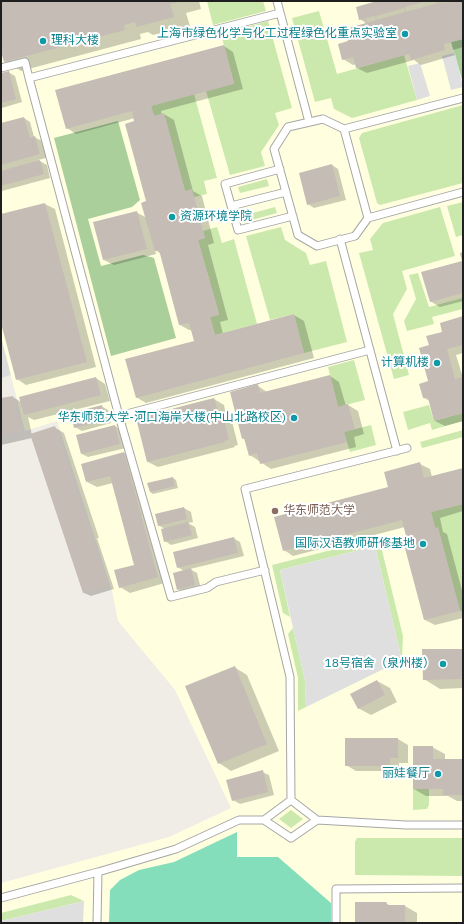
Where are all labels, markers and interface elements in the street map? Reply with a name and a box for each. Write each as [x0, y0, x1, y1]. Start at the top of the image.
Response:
place label: 上海市绿色化学与化工过程绿色化重点实验室 [157, 27, 397, 41]
marker: 上海市绿色化学与化工过程绿色化重点实验室 [400, 29, 410, 39]
place label: 理科大楼 [51, 34, 99, 48]
marker: 理科大楼 [38, 36, 48, 46]
place label: 资源环境学院 [180, 210, 252, 224]
marker: 资源环境学院 [167, 212, 177, 222]
place label: 计算机楼 [381, 356, 429, 370]
marker: 计算机楼 [432, 358, 442, 368]
place label: 华东师范大学-河口海岸大楼(中山北路校区) [57, 411, 286, 425]
marker: 华东师范大学-河口海岸大楼(中山北路校区) [289, 413, 299, 423]
place label: 华东师范大学 [283, 504, 355, 518]
marker: 华东师范大学 [270, 506, 280, 516]
place label: 国际汉语教师研修基地 [295, 537, 415, 551]
marker: 国际汉语教师研修基地 [418, 539, 428, 549]
place label: 18号宿舍（泉州楼） [325, 657, 435, 671]
marker: 18号宿舍（泉州楼） [438, 659, 448, 669]
place label: 丽娃餐厅 [382, 767, 430, 781]
marker: 丽娃餐厅 [433, 769, 443, 779]

